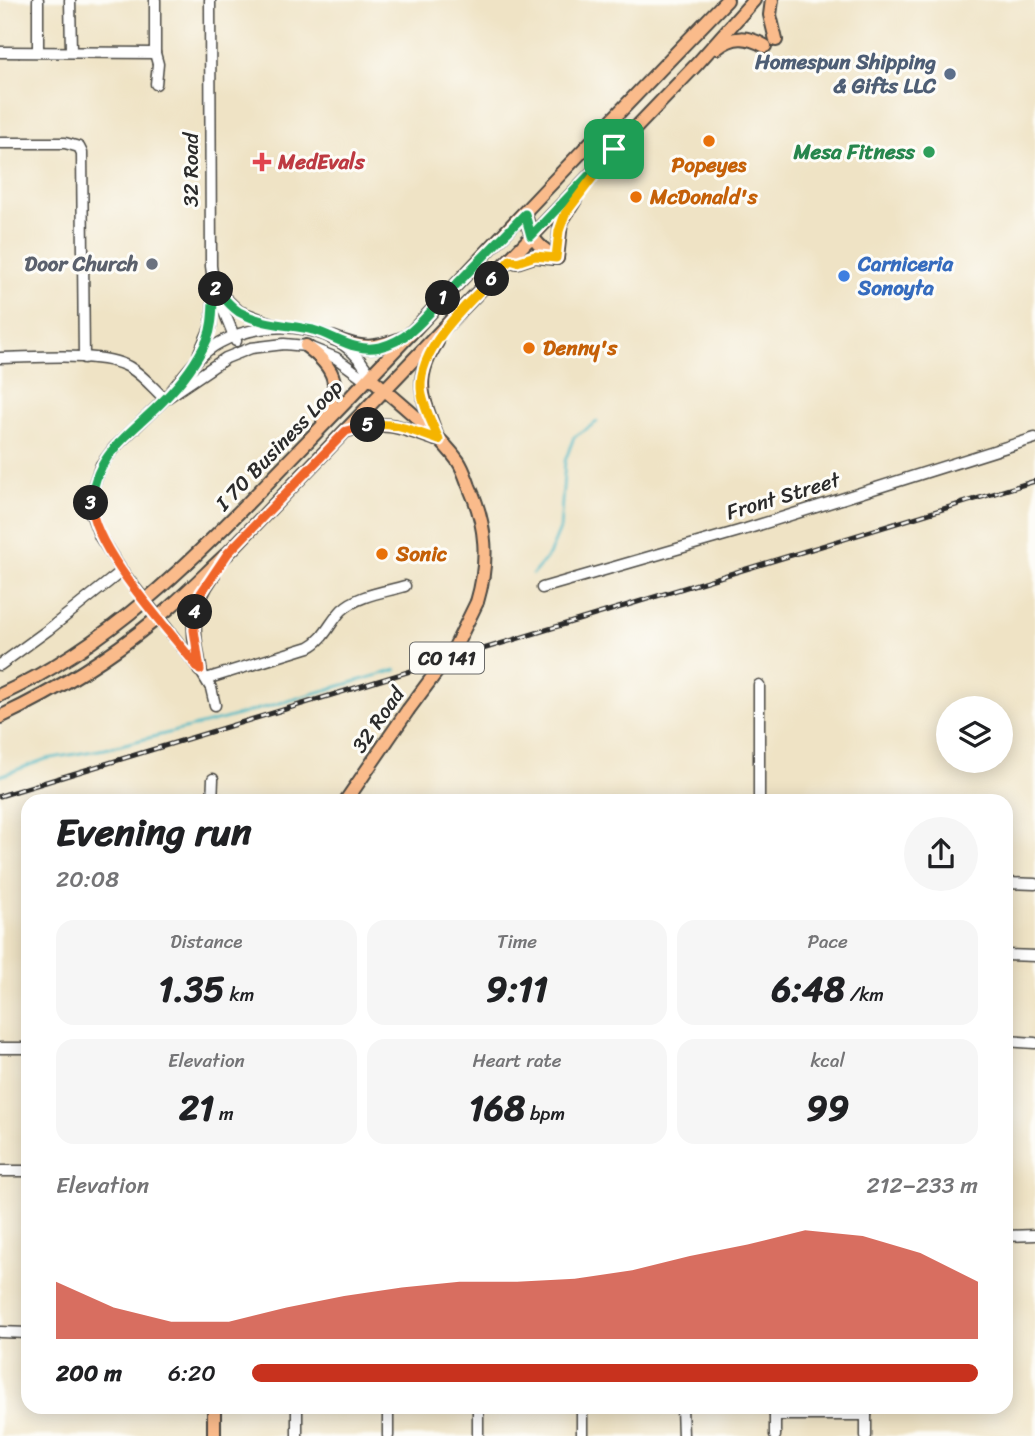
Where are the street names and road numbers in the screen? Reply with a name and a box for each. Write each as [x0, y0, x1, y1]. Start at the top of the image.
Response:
street label: 32 Road [172, 131, 210, 207]
street label: I 70 Business Loop [205, 370, 352, 521]
street label: Front Street [722, 460, 846, 531]
road number: CO 141 [410, 642, 484, 674]
street label: 32 Road [341, 677, 416, 761]

